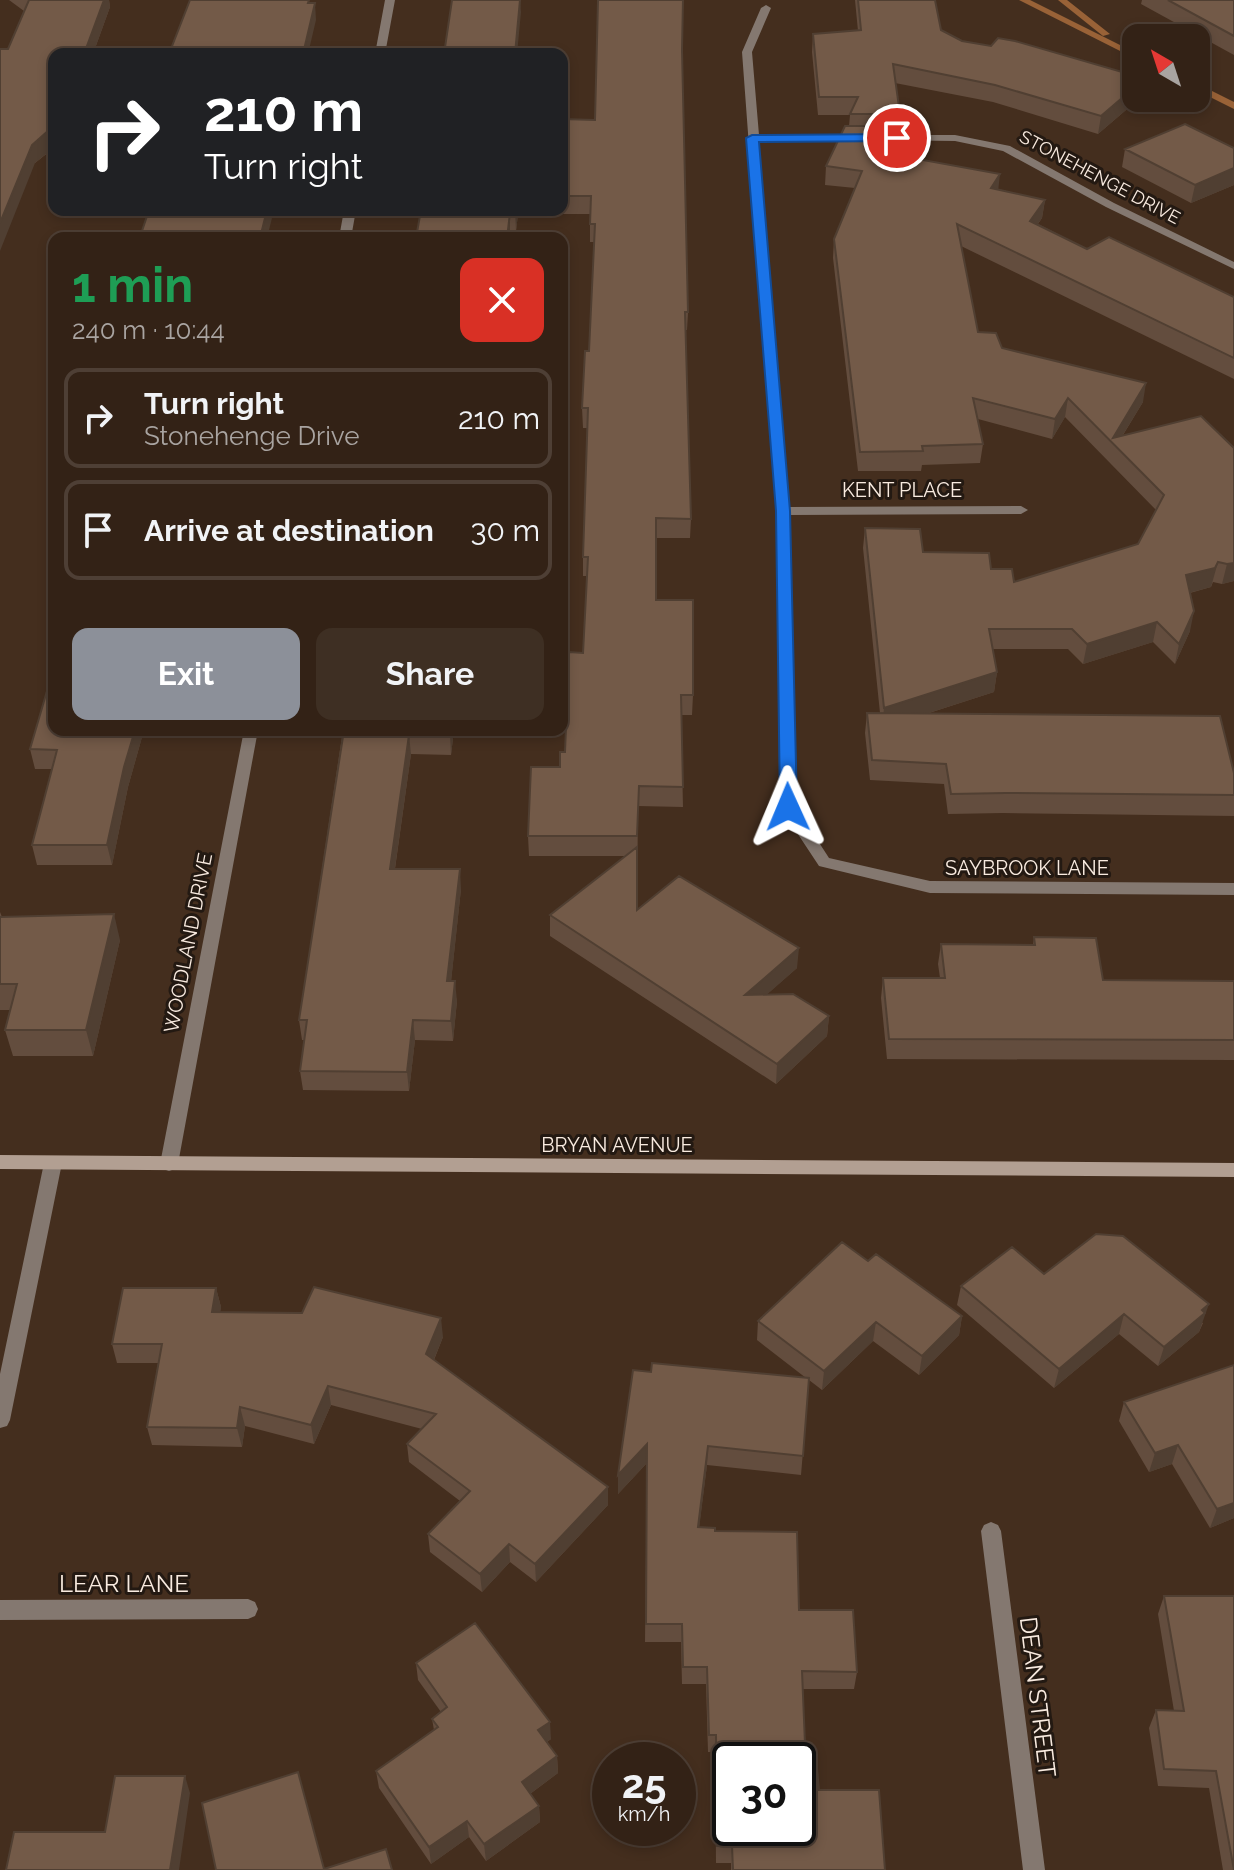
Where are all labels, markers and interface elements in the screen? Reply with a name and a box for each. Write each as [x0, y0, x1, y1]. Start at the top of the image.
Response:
north arrow [1122, 24, 1210, 112]
map controls [1122, 24, 1210, 112]
text: 210 m [204, 78, 363, 144]
icon: right [72, 80, 176, 184]
pin [863, 104, 931, 172]
icon: arrive [875, 116, 919, 160]
street label: STONEHENGE DRIVE [1016, 126, 1184, 228]
text: Turn right [204, 145, 363, 187]
text: 1 min [72, 257, 193, 313]
button: close [460, 258, 544, 342]
text: 240 m · 10:44 [72, 315, 225, 345]
text: Turn right [144, 386, 284, 421]
icon: right [76, 396, 120, 440]
text: 210 m [458, 401, 540, 436]
text: Stonehenge Drive [144, 421, 360, 451]
street label: KENT PLACE [842, 478, 962, 502]
icon: arrive [76, 508, 120, 552]
text: Arrive at destination [144, 513, 434, 548]
text: 30 m [470, 513, 540, 548]
button: Exit [72, 628, 300, 720]
button: Share [316, 628, 544, 720]
position arrow [746, 765, 830, 849]
street label: WOODLAND DRIVE [159, 851, 217, 1035]
street label: SAYBROOK LANE [945, 856, 1109, 880]
street label: BRYAN AVENUE [541, 1133, 693, 1157]
street label: LEAR LANE [59, 1569, 189, 1598]
street label: DEAN STREET [1014, 1615, 1062, 1779]
speed limit sign: 30 [712, 1742, 816, 1846]
text: 25 [622, 1760, 666, 1807]
text: km/h [618, 1802, 670, 1826]

